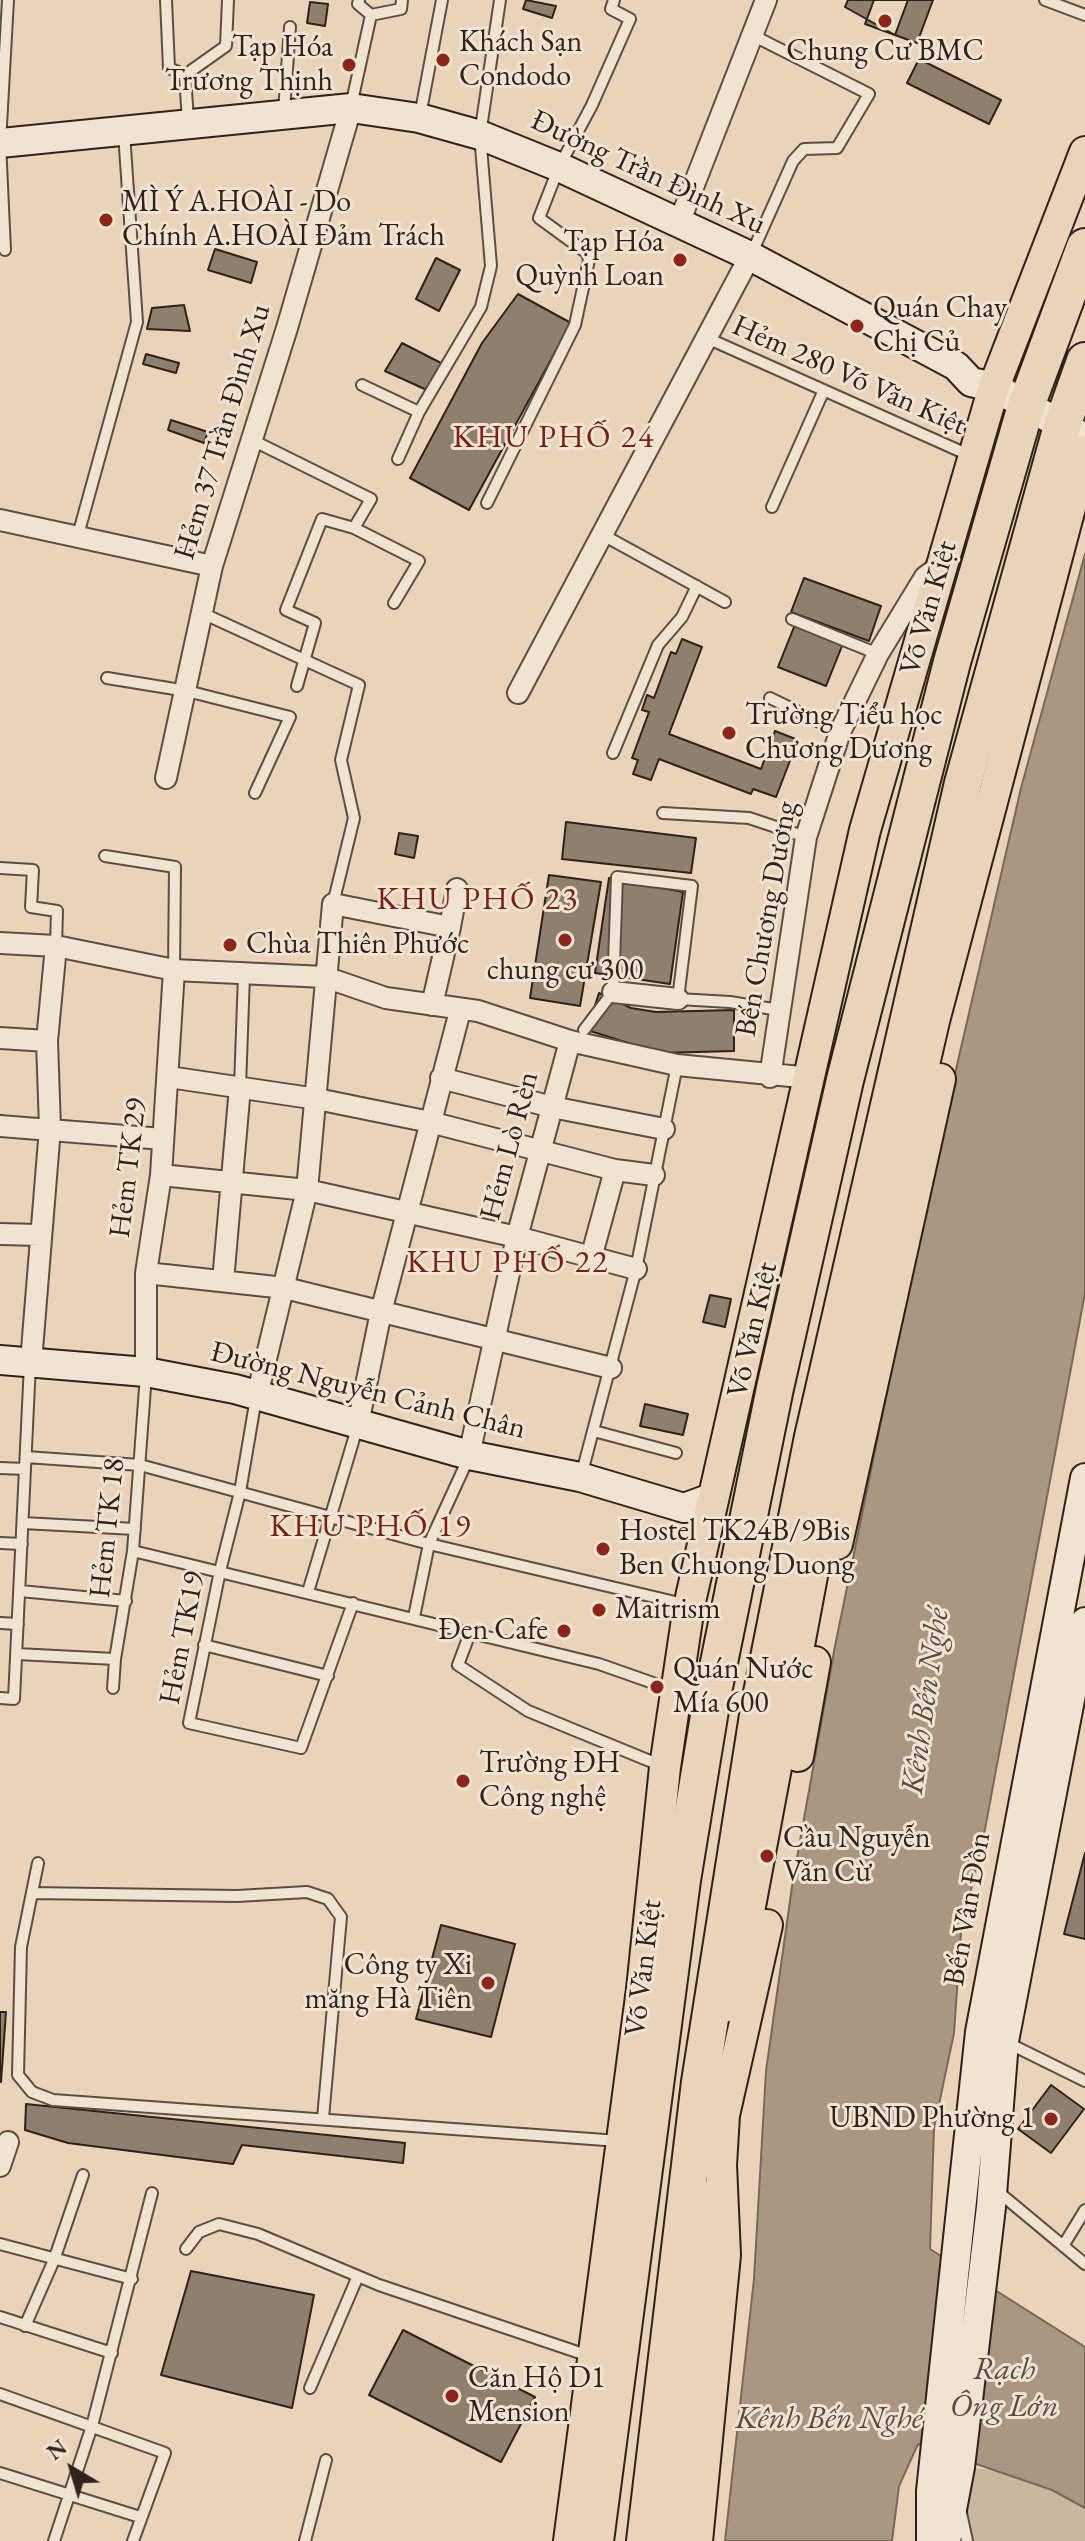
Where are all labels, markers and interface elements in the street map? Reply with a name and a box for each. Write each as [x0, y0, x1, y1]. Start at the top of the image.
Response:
marker: Chung Cư BMC [876, 12, 894, 30]
place label: Khách Sạn Condodo [459, 25, 582, 96]
place label: Tạp Hóa Trương Thịnh [165, 30, 333, 100]
place label: Chung Cư BMC [786, 34, 984, 70]
marker: Khách Sạn Condodo [434, 51, 452, 69]
marker: Tạp Hóa Trương Thịnh [340, 56, 358, 74]
street label: Đường Trần Ðình Xu [525, 103, 771, 243]
place label: MÌ Ý A.HOÀI - Do Chính A.HOÀI Đảm Trách [122, 185, 445, 256]
marker: MÌ Ý A.HOÀI - Do Chính A.HOÀI Đảm Trách [97, 211, 115, 229]
place label: Tạp Hóa Quỳnh Loan [515, 225, 664, 296]
marker: Tạp Hóa Quỳnh Loan [671, 251, 689, 269]
place label: Quán Chay Chị Củ [873, 291, 1007, 362]
street label: Hẻm 37 Trần Ðình Xu [167, 300, 279, 564]
street label: Hẻm 280 Võ Văn Kiệt [726, 308, 972, 444]
marker: Quán Chay Chị Củ [848, 317, 866, 335]
district label: KHU PHỐ 24 [453, 419, 655, 457]
street label: Võ Văn Kiệt [893, 537, 965, 679]
place label: Trường Tiểu học Chương Dương [745, 698, 942, 768]
marker: Trường Tiểu học Chương Dương [720, 724, 738, 742]
street label: Bến Chương Dương [729, 799, 805, 1039]
district label: KHU PHỐ 23 [377, 881, 579, 919]
place label: Chùa Thiên Phước [246, 927, 469, 963]
marker: chung cư 300 [556, 931, 574, 949]
marker: Chùa Thiên Phước [221, 936, 239, 954]
place label: chung cư 300 [487, 953, 643, 989]
street label: Hẻm Lò Rèn [473, 1068, 547, 1224]
street label: Hẻm TK 29 [103, 1096, 155, 1240]
district label: KHU PHỐ 22 [407, 1244, 609, 1282]
street label: Võ Văn Kiệt [720, 1259, 786, 1401]
street label: Đường Nguyễn Cảnh Chân [207, 1334, 529, 1448]
street label: Hẻm TK 18 [83, 1456, 133, 1600]
district label: KHU PHỐ 19 [270, 1508, 472, 1546]
place label: Hostel TK24B/9Bis Ben Chuong Duong [619, 1514, 855, 1584]
marker: Hostel TK24B/9Bis Ben Chuong Duong [594, 1540, 612, 1558]
street label: Hẻm TK19 [152, 1568, 214, 1708]
place label: Maitrism [615, 1592, 721, 1628]
marker: Maitrism [590, 1601, 608, 1619]
water label: Kênh Bến Nghé [894, 1605, 958, 1797]
place label: Đen Cafe [438, 1613, 548, 1649]
marker: Đen Cafe [555, 1622, 573, 1640]
place label: Quán Nước Mía 600 [673, 1652, 813, 1722]
marker: Quán Nước Mía 600 [648, 1678, 666, 1696]
place label: Trường ĐH Công nghệ [479, 1746, 620, 1816]
marker: Trường ĐH Công nghệ [454, 1772, 472, 1790]
place label: Cầu Nguyễn Văn Cừ [783, 1821, 931, 1892]
street label: Bến Vân Đồn [937, 1829, 999, 1989]
marker: Cầu Nguyễn Văn Cừ [758, 1847, 776, 1865]
street label: Võ Văn Kiệt [618, 1897, 670, 2039]
place label: Công ty Xi măng Hà Tiên [305, 1948, 472, 2018]
marker: Công ty Xi măng Hà Tiên [479, 1974, 497, 1992]
place label: UBND Phường 1 [830, 2101, 1035, 2137]
marker: UBND Phường 1 [1042, 2110, 1060, 2128]
water label: Rạch Ông Lớn [950, 2351, 1058, 2426]
place label: Căn Hộ D1 Mension [468, 2361, 605, 2432]
marker: Căn Hộ D1 Mension [443, 2387, 461, 2405]
water label: Kênh Bến Nghé [735, 2400, 923, 2438]
north arrow [32, 2429, 112, 2509]
text: N [41, 2433, 73, 2467]

